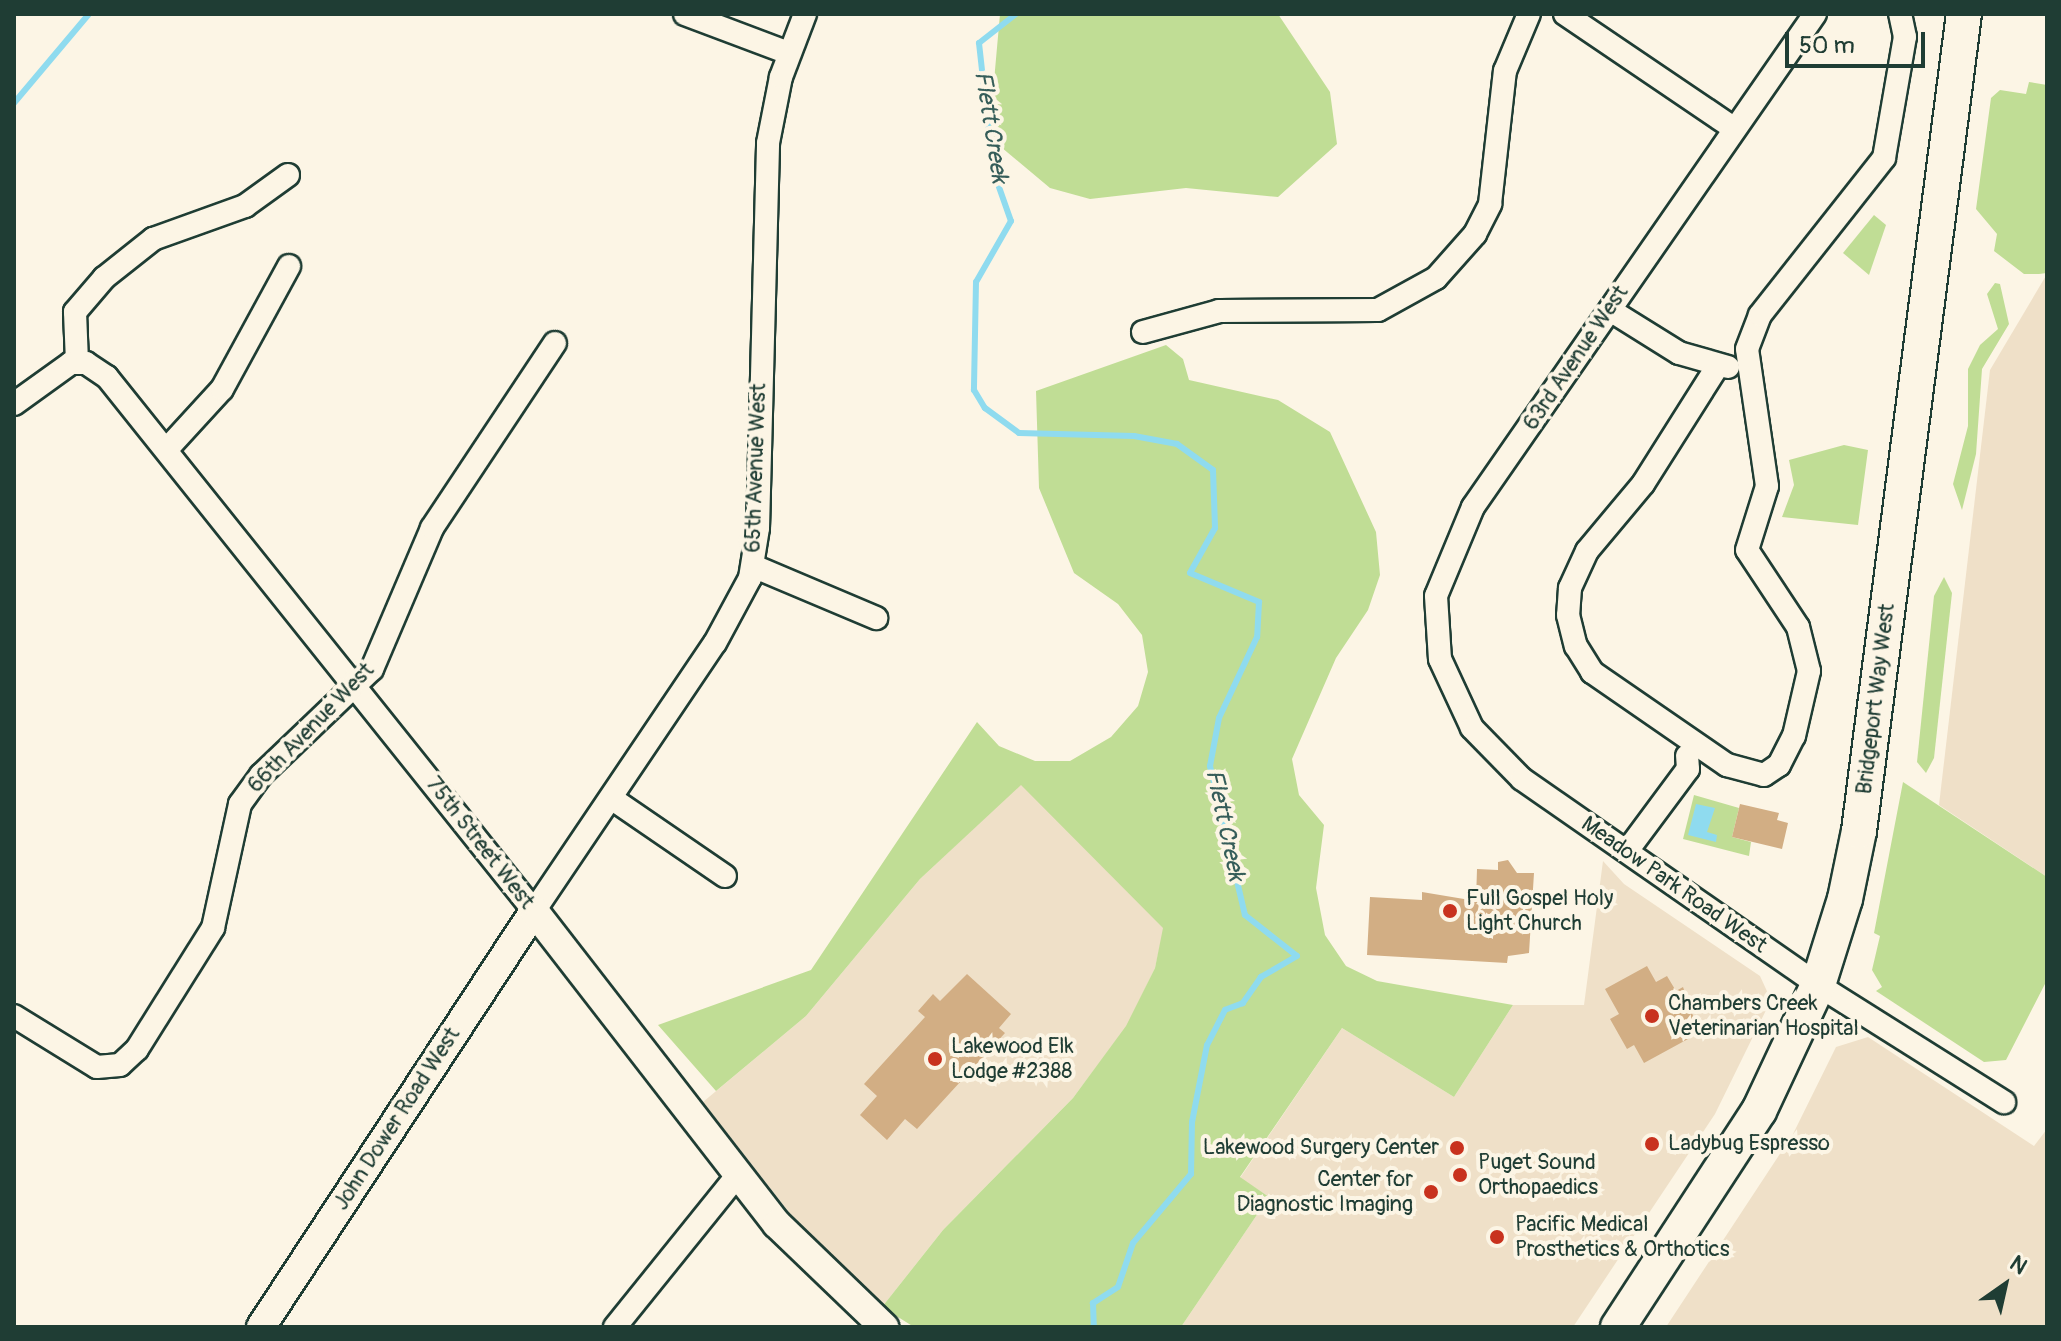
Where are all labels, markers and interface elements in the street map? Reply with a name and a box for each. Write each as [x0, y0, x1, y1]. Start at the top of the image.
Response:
scale bar [1789, 16, 1929, 66]
text: 50 m [1799, 31, 1855, 60]
water label: Flett Creek [968, 69, 1014, 185]
street label: 63rd Avenue West [1518, 281, 1634, 435]
street label: 65th Avenue West [740, 383, 772, 553]
street label: Bridgeport Way West [1851, 602, 1901, 796]
street label: 66th Avenue West [242, 658, 380, 798]
water label: Flett Creek [1199, 767, 1251, 883]
street label: 75th Street West [420, 772, 540, 914]
street label: Meadow Park Road West [1576, 811, 1772, 959]
place label: Full Gospel Holy Light Church [1466, 885, 1613, 936]
marker: Full Gospel Holy Light Church [1441, 902, 1459, 920]
place label: Chambers Creek Veterinarian Hospital [1668, 990, 1859, 1042]
marker: Chambers Creek Veterinarian Hospital [1643, 1007, 1661, 1025]
street label: John Dower Road West [328, 1023, 466, 1215]
place label: Lakewood Elk Lodge #2388 [951, 1033, 1074, 1084]
marker: Lakewood Elk Lodge #2388 [926, 1050, 944, 1068]
place label: Ladybug Espresso [1668, 1131, 1830, 1157]
place label: Lakewood Surgery Center [1203, 1135, 1439, 1161]
marker: Ladybug Espresso [1643, 1135, 1661, 1153]
marker: Lakewood Surgery Center [1446, 1137, 1468, 1159]
place label: Puget Sound Orthopaedics [1478, 1149, 1598, 1200]
marker: Puget Sound Orthopaedics [1449, 1164, 1471, 1186]
place label: Center for Diagnostic Imaging [1236, 1166, 1413, 1218]
marker: Center for Diagnostic Imaging [1420, 1181, 1442, 1203]
place label: Pacific Medical Prosthetics & Orthotics [1515, 1211, 1730, 1262]
marker: Pacific Medical Prosthetics & Orthotics [1486, 1226, 1508, 1248]
north arrow [1965, 1245, 2045, 1325]
text: N [2004, 1249, 2032, 1281]

